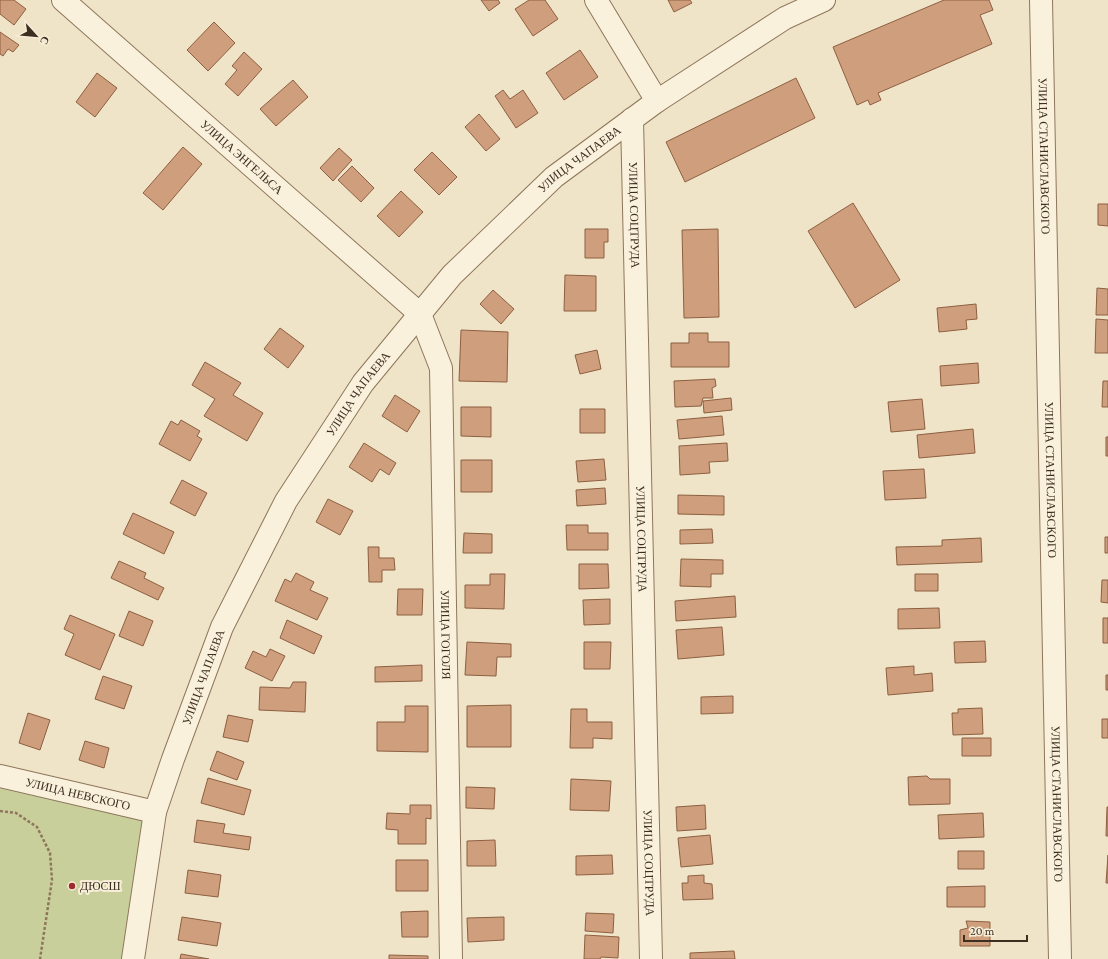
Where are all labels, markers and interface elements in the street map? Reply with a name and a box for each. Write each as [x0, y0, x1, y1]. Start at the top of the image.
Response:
north arrow [16, 16, 56, 56]
text: С [38, 34, 52, 47]
street label: УЛИЦА СТАНИСЛАВСКОГО [1036, 78, 1053, 235]
street label: УЛИЦА ЭНГЕЛЬСА [198, 117, 286, 197]
street label: УЛИЦА ЧАПАЕВА [535, 123, 624, 195]
street label: УЛИЦА СОЦТРУДА [626, 161, 642, 269]
street label: УЛИЦА ЧАПАЕВА [323, 348, 393, 439]
street label: УЛИЦА СТАНИСЛАВСКОГО [1042, 401, 1059, 559]
street label: УЛИЦА СОЦТРУДА [633, 485, 650, 593]
street label: УЛИЦА ГОГОЛЯ [438, 590, 453, 680]
street label: УЛИЦА ЧАПАЕВА [179, 627, 228, 727]
street label: УЛИЦА СТАНИСЛАВСКОГО [1048, 725, 1065, 883]
street label: УЛИЦА НЕВСКОГО [24, 775, 132, 813]
street label: УЛИЦА СОЦТРУДА [641, 809, 657, 917]
place label: ДЮСШ [80, 879, 121, 893]
marker: ДЮСШ [67, 881, 77, 891]
scale bar [964, 917, 1027, 943]
text: 20 m [970, 924, 995, 938]

